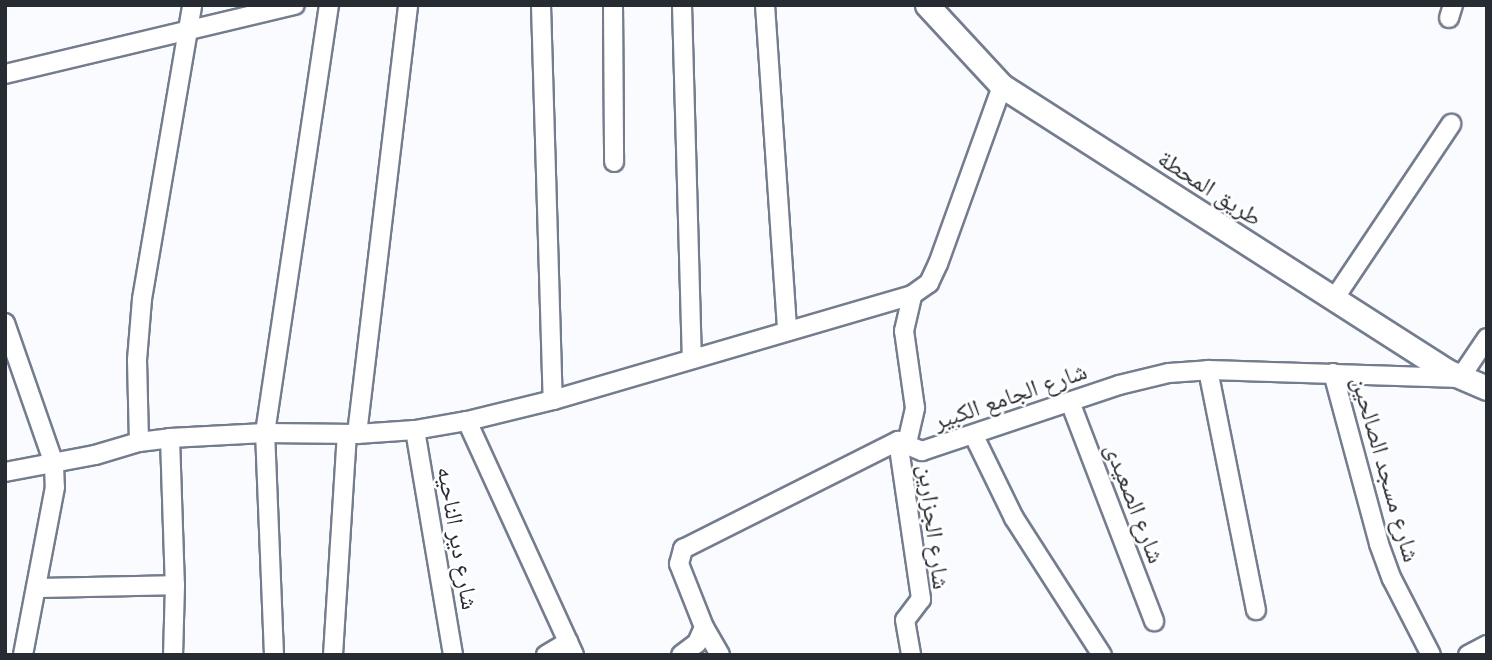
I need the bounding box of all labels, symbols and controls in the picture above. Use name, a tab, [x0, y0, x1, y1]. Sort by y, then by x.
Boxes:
street label: طريق المحطة	[1153, 144, 1267, 232]
street label: شارع الجامع الكبير	[929, 356, 1091, 436]
street label: شارع مسجد الصالحين	[1346, 373, 1426, 565]
street label: شارع الصعيدى	[1099, 439, 1171, 567]
street label: شارع الجزارين	[912, 463, 956, 591]
street label: شارع دير الناحيه	[431, 464, 485, 612]

